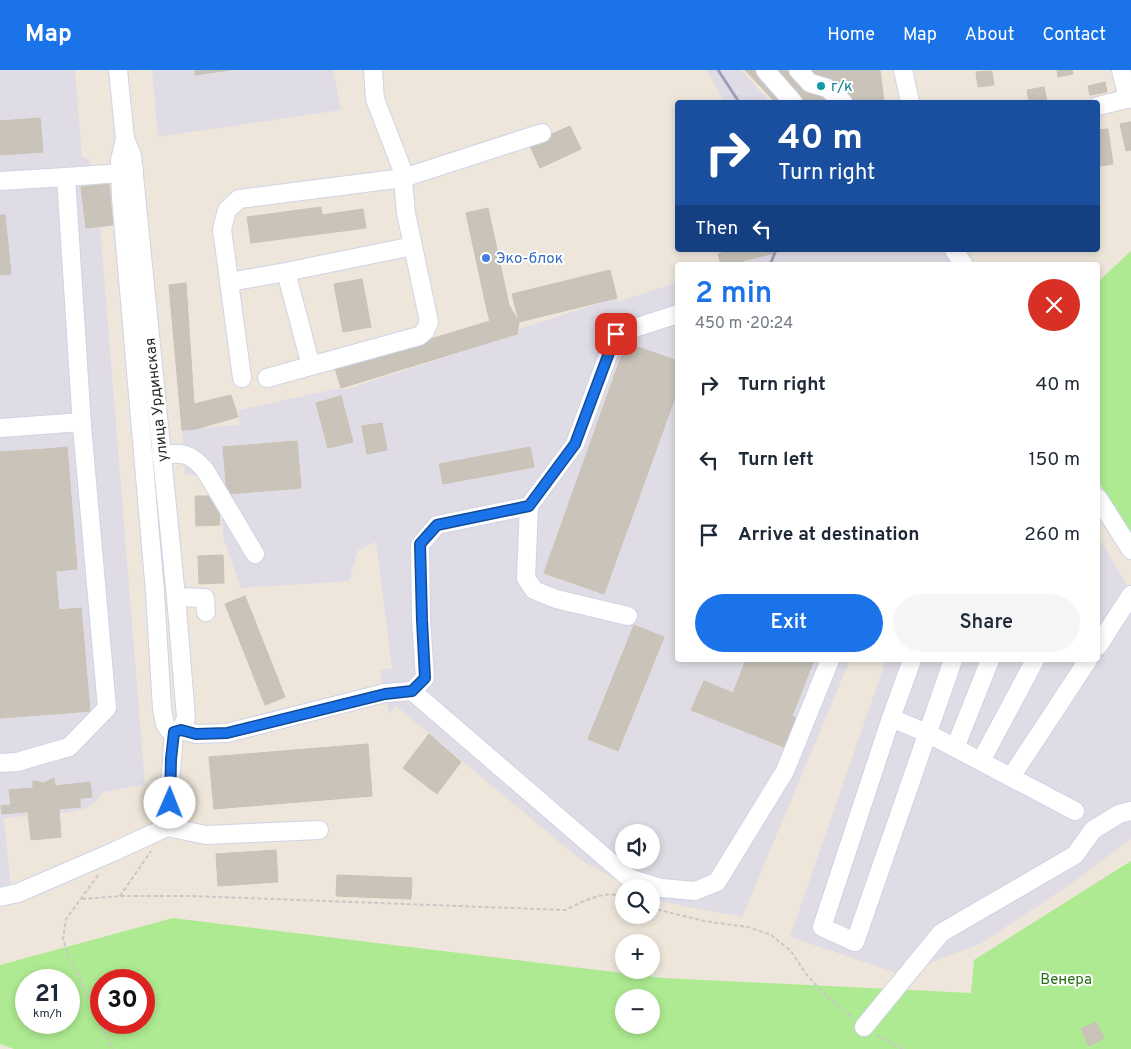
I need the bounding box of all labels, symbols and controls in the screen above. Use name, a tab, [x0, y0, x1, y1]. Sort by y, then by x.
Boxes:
text: Map	[25, 20, 72, 50]
text: Home	[827, 24, 875, 47]
text: Map	[903, 24, 937, 47]
text: About	[965, 24, 1014, 47]
text: Contact	[1042, 24, 1106, 47]
place label: г/к	[831, 78, 853, 97]
marker: г/к	[815, 80, 827, 92]
text: 40 m	[778, 117, 863, 161]
icon: right	[695, 120, 760, 185]
text: Turn right	[778, 160, 875, 187]
icon: left	[748, 215, 776, 243]
text: Then	[695, 217, 738, 241]
place label: Эко-блок	[496, 250, 563, 269]
marker: Эко-блок	[480, 252, 492, 264]
text: 2 min	[695, 276, 772, 313]
button: close	[1028, 279, 1080, 331]
pin	[595, 313, 637, 355]
text: 450 m · 20:24	[695, 314, 793, 334]
icon: arrive	[602, 320, 630, 348]
street label: улица Урдинская	[142, 337, 173, 463]
icon: right	[695, 371, 723, 399]
text: Turn right	[738, 373, 826, 397]
text: 40 m	[1035, 373, 1080, 397]
icon: left	[695, 446, 723, 474]
text: Turn left	[738, 448, 814, 472]
text: 150 m	[1028, 448, 1080, 472]
icon: arrive	[695, 521, 723, 549]
text: Arrive at destination	[738, 523, 919, 547]
text: 260 m	[1024, 523, 1080, 547]
button: Exit	[695, 594, 883, 652]
button: Share	[893, 594, 1080, 652]
position arrow	[143, 776, 195, 828]
map controls	[615, 824, 660, 1034]
button: sound	[615, 824, 660, 869]
button: search	[615, 879, 660, 924]
button: +	[615, 934, 660, 979]
speed limit sign: 30	[90, 969, 155, 1034]
park label: Венера	[1040, 971, 1092, 990]
text: 21	[35, 979, 60, 1011]
button: −	[615, 989, 660, 1034]
text: km/h	[33, 1006, 62, 1022]

